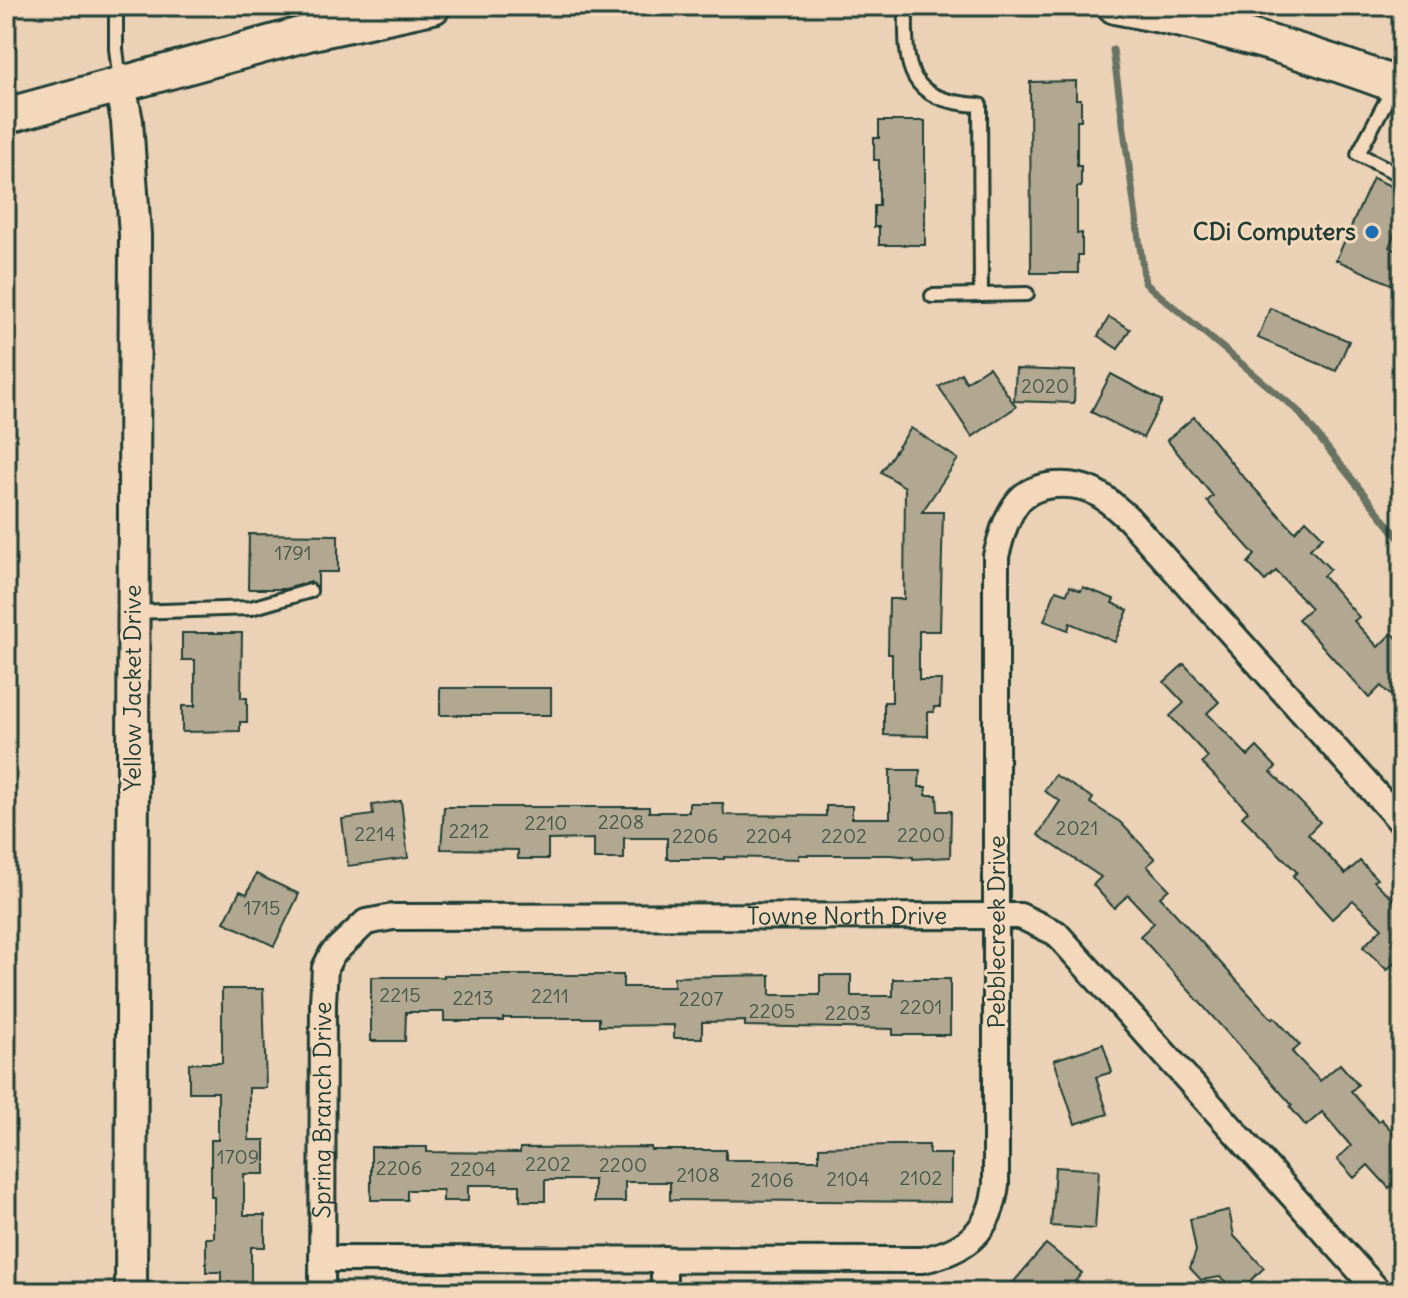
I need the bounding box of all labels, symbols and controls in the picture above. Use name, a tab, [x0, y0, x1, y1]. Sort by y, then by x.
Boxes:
place label: CDi Computers	[1193, 216, 1356, 246]
marker: CDi Computers	[1363, 223, 1381, 241]
house number: 2020	[1021, 373, 1069, 398]
house number: 1791	[274, 540, 312, 565]
street label: Yellow Jacket Drive	[117, 585, 147, 791]
house number: 2208	[598, 809, 644, 834]
house number: 2210	[524, 810, 568, 835]
house number: 2021	[1055, 815, 1099, 840]
house number: 2212	[449, 818, 489, 843]
house number: 2214	[354, 821, 396, 846]
house number: 2200	[897, 822, 945, 847]
house number: 2206	[672, 823, 718, 848]
house number: 2204	[746, 823, 792, 848]
house number: 2202	[821, 823, 867, 848]
street label: Pebblecreek Drive	[981, 835, 1011, 1029]
house number: 1715	[243, 895, 281, 920]
street label: Towne North Drive	[747, 900, 947, 930]
house number: 2215	[379, 982, 421, 1007]
house number: 2211	[531, 983, 569, 1008]
house number: 2213	[452, 985, 494, 1010]
house number: 2207	[679, 986, 723, 1011]
house number: 2201	[899, 994, 943, 1019]
house number: 2205	[749, 998, 795, 1023]
house number: 2203	[825, 1000, 871, 1025]
street label: Spring Branch Drive	[306, 1002, 337, 1218]
house number: 1709	[217, 1144, 259, 1169]
house number: 2202	[525, 1151, 571, 1176]
house number: 2200	[599, 1152, 647, 1177]
house number: 2206	[376, 1155, 422, 1180]
house number: 2204	[450, 1156, 496, 1181]
house number: 2108	[676, 1162, 720, 1187]
house number: 2102	[899, 1165, 943, 1190]
house number: 2104	[826, 1166, 870, 1191]
house number: 2106	[750, 1167, 794, 1192]

